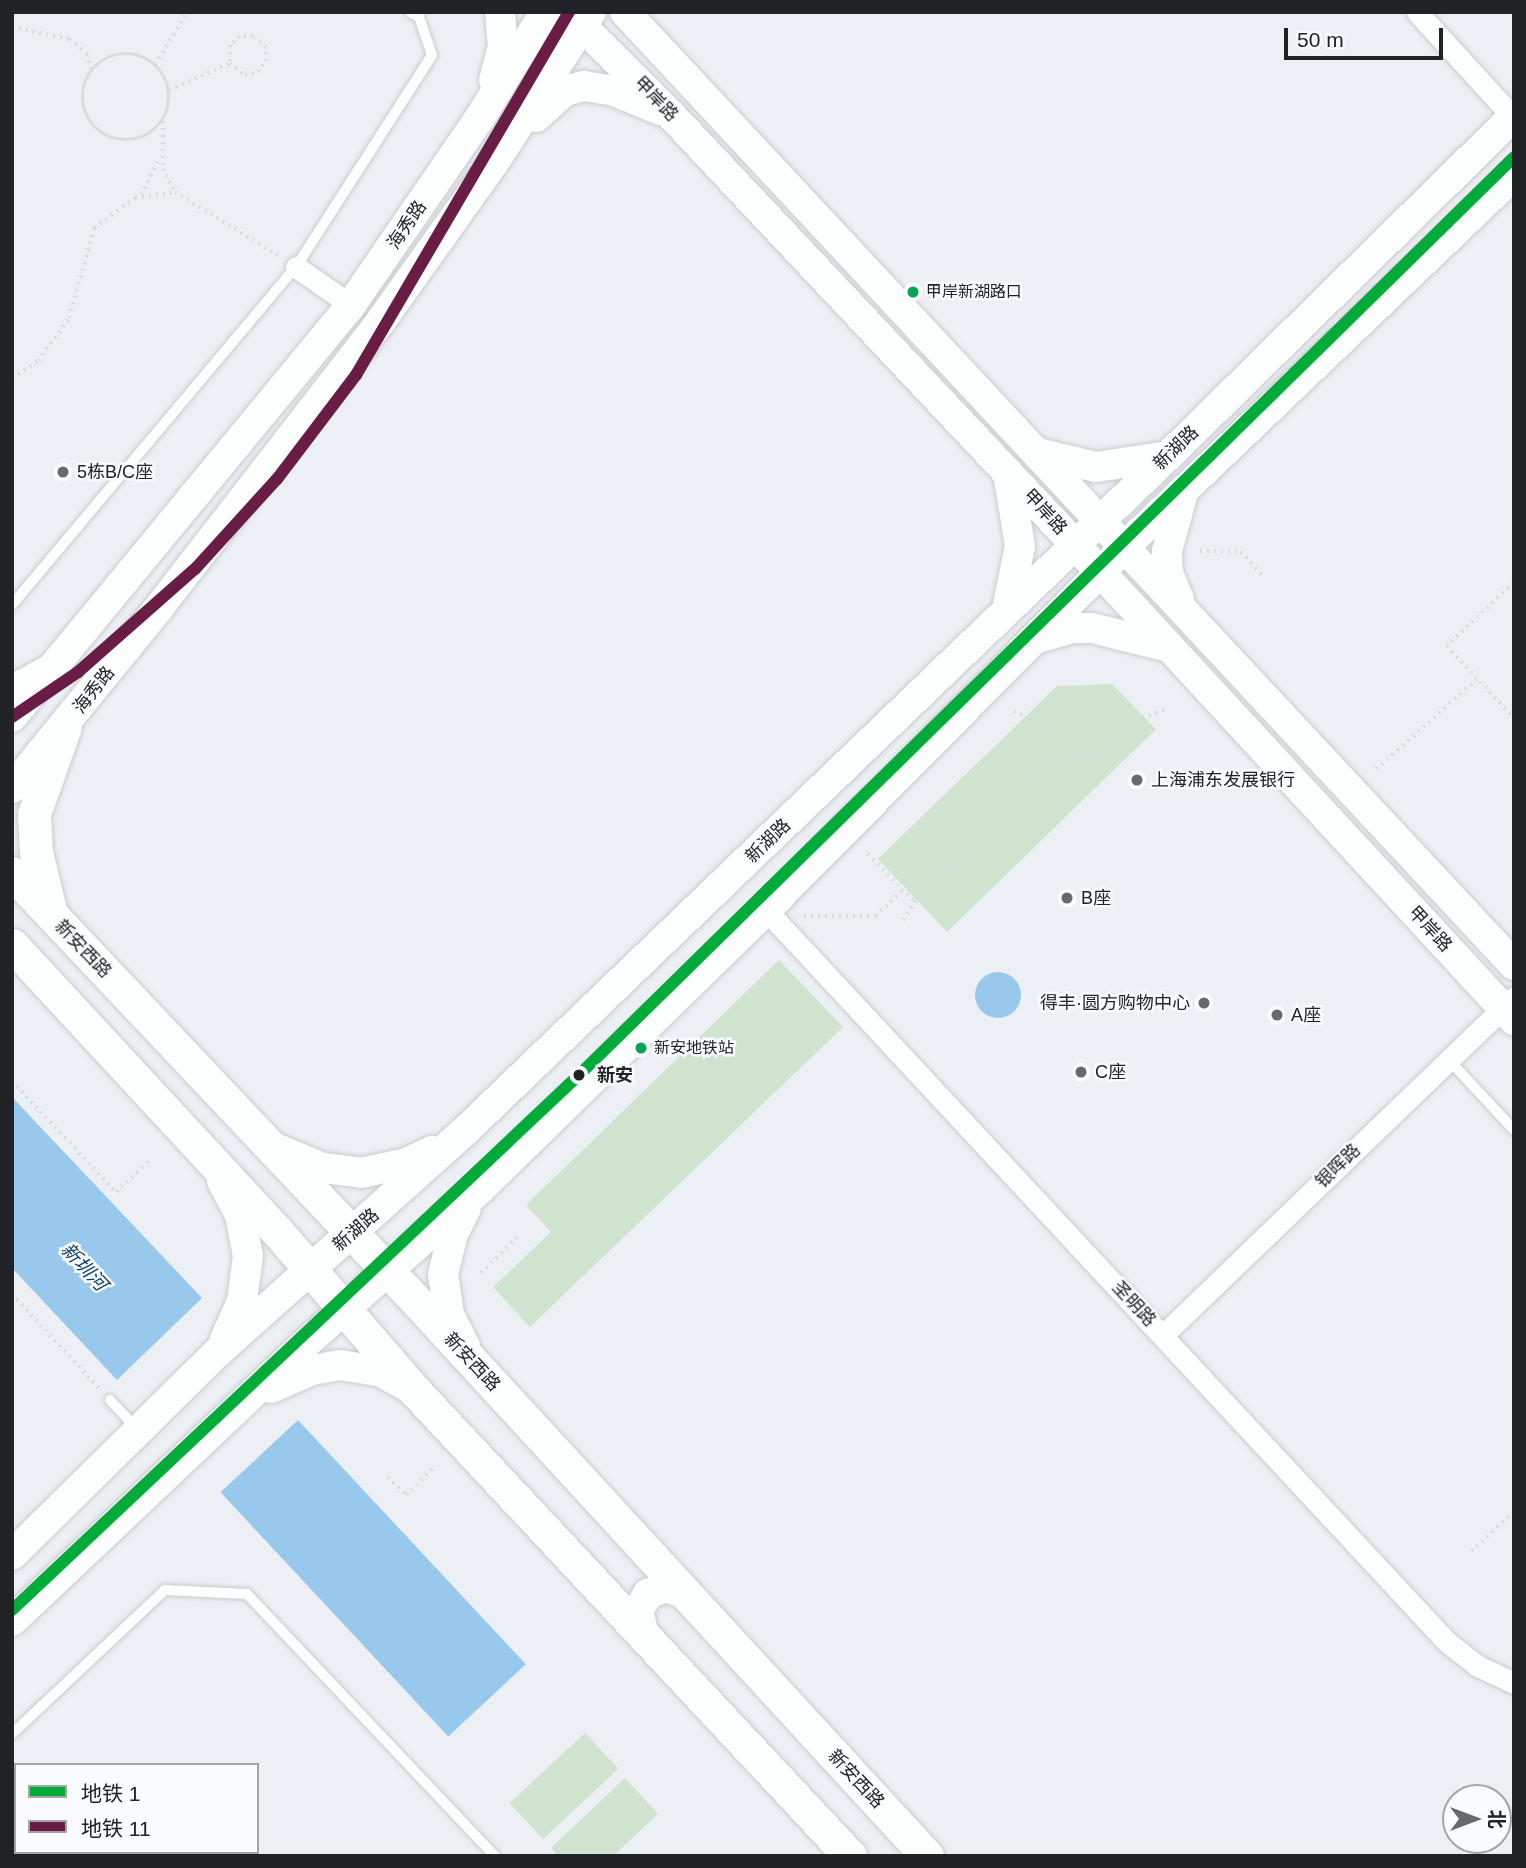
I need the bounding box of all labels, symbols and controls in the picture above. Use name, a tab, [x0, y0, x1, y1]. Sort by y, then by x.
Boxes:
scale bar	[1288, 14, 1447, 58]
text: 50 m	[1297, 28, 1344, 51]
street label: 甲岸路	[629, 72, 683, 126]
street label: 海秀路	[383, 197, 431, 253]
place label: 甲岸新湖路口	[926, 282, 1022, 302]
marker: 甲岸新湖路口	[906, 285, 920, 299]
street label: 新湖路	[1149, 421, 1203, 475]
place label: 5栋B/C座	[77, 461, 153, 483]
marker: 5栋B/C座	[55, 464, 71, 480]
street label: 甲岸路	[1019, 485, 1071, 539]
street label: 海秀路	[69, 662, 119, 718]
place label: 上海浦东发展银行	[1151, 769, 1295, 791]
marker: 上海浦东发展银行	[1129, 772, 1145, 788]
street label: 新湖路	[741, 814, 795, 868]
place label: B座	[1081, 887, 1111, 909]
marker: B座	[1059, 890, 1075, 906]
street label: 甲岸路	[1404, 902, 1456, 956]
street label: 新安西路	[50, 916, 116, 982]
place label: 得丰·圆方购物中心	[1040, 992, 1190, 1014]
marker: 得丰·圆方购物中心	[1196, 995, 1212, 1011]
place label: A座	[1291, 1004, 1321, 1026]
marker: A座	[1269, 1007, 1285, 1023]
place label: 新安地铁站	[654, 1038, 734, 1058]
marker: 新安地铁站	[634, 1041, 648, 1055]
place label: C座	[1095, 1061, 1126, 1083]
marker: 新安	[567, 1063, 591, 1087]
place label: 新安	[597, 1064, 633, 1086]
marker: C座	[1073, 1064, 1089, 1080]
street label: 银晖路	[1311, 1139, 1365, 1193]
street label: 新湖路	[329, 1204, 383, 1256]
water label: 新圳河	[56, 1238, 112, 1296]
street label: 圣明路	[1108, 1277, 1160, 1331]
street label: 新安西路	[440, 1328, 504, 1396]
street label: 新安西路	[824, 1745, 888, 1813]
legend	[14, 1763, 259, 1854]
text: 地铁 1	[81, 1782, 141, 1805]
north arrow	[1442, 1784, 1512, 1854]
text: 北	[1486, 1809, 1507, 1829]
text: 地铁 11	[81, 1817, 151, 1840]

